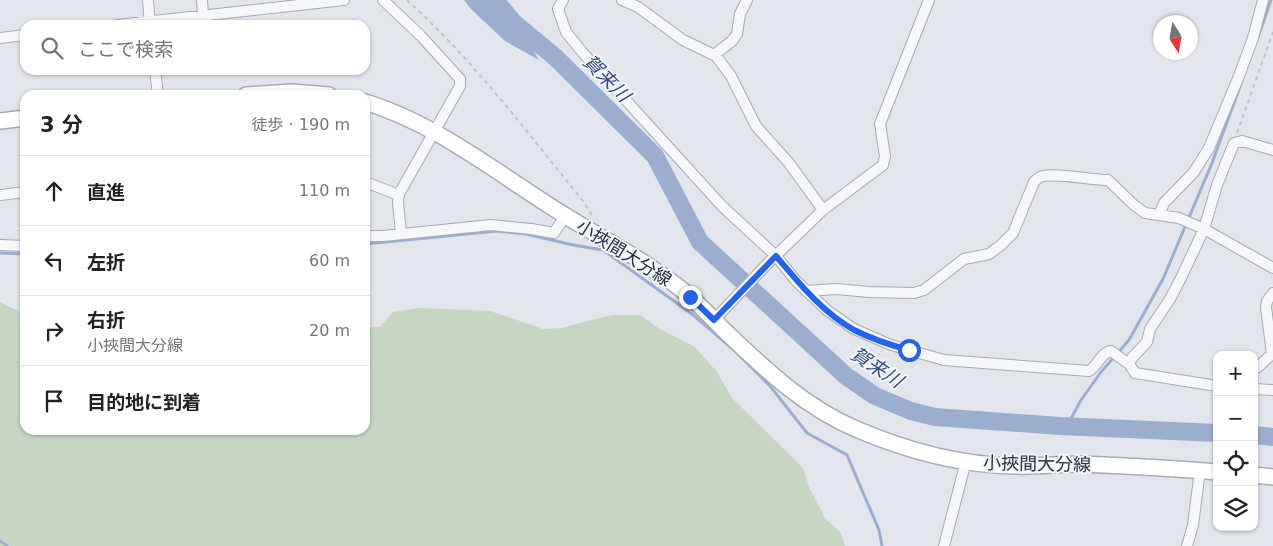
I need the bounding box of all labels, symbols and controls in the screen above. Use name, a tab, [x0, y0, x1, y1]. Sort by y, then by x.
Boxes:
north arrow	[1153, 15, 1198, 60]
search box	[20, 20, 370, 75]
icon: search	[38, 34, 66, 62]
text: ここで検索	[78, 38, 173, 60]
water label: 賀来川	[579, 50, 636, 107]
text: 3 分	[40, 113, 83, 137]
text: 徒歩 · 190 m	[252, 115, 350, 134]
icon: ahead	[40, 177, 68, 205]
text: 直進	[87, 181, 125, 203]
text: 110 m	[299, 181, 350, 200]
street label: 小挾間大分線	[573, 215, 676, 290]
icon: left	[40, 247, 68, 275]
text: 左折	[87, 251, 125, 273]
text: 60 m	[309, 251, 350, 270]
route end	[679, 286, 702, 309]
text: 右折	[87, 309, 125, 331]
icon: right	[40, 317, 68, 345]
text: 20 m	[309, 321, 350, 340]
text: 小挾間大分線	[87, 336, 183, 355]
route start	[898, 339, 921, 362]
water label: 賀来川	[847, 342, 909, 393]
map controls	[1213, 351, 1258, 531]
button: +	[1213, 351, 1258, 396]
icon: arrive	[40, 387, 68, 415]
text: 目的地に到着	[87, 391, 201, 413]
button: −	[1213, 396, 1258, 441]
button: locate	[1213, 441, 1258, 486]
street label: 小挾間大分線	[983, 452, 1091, 475]
button: layers	[1213, 486, 1258, 531]

